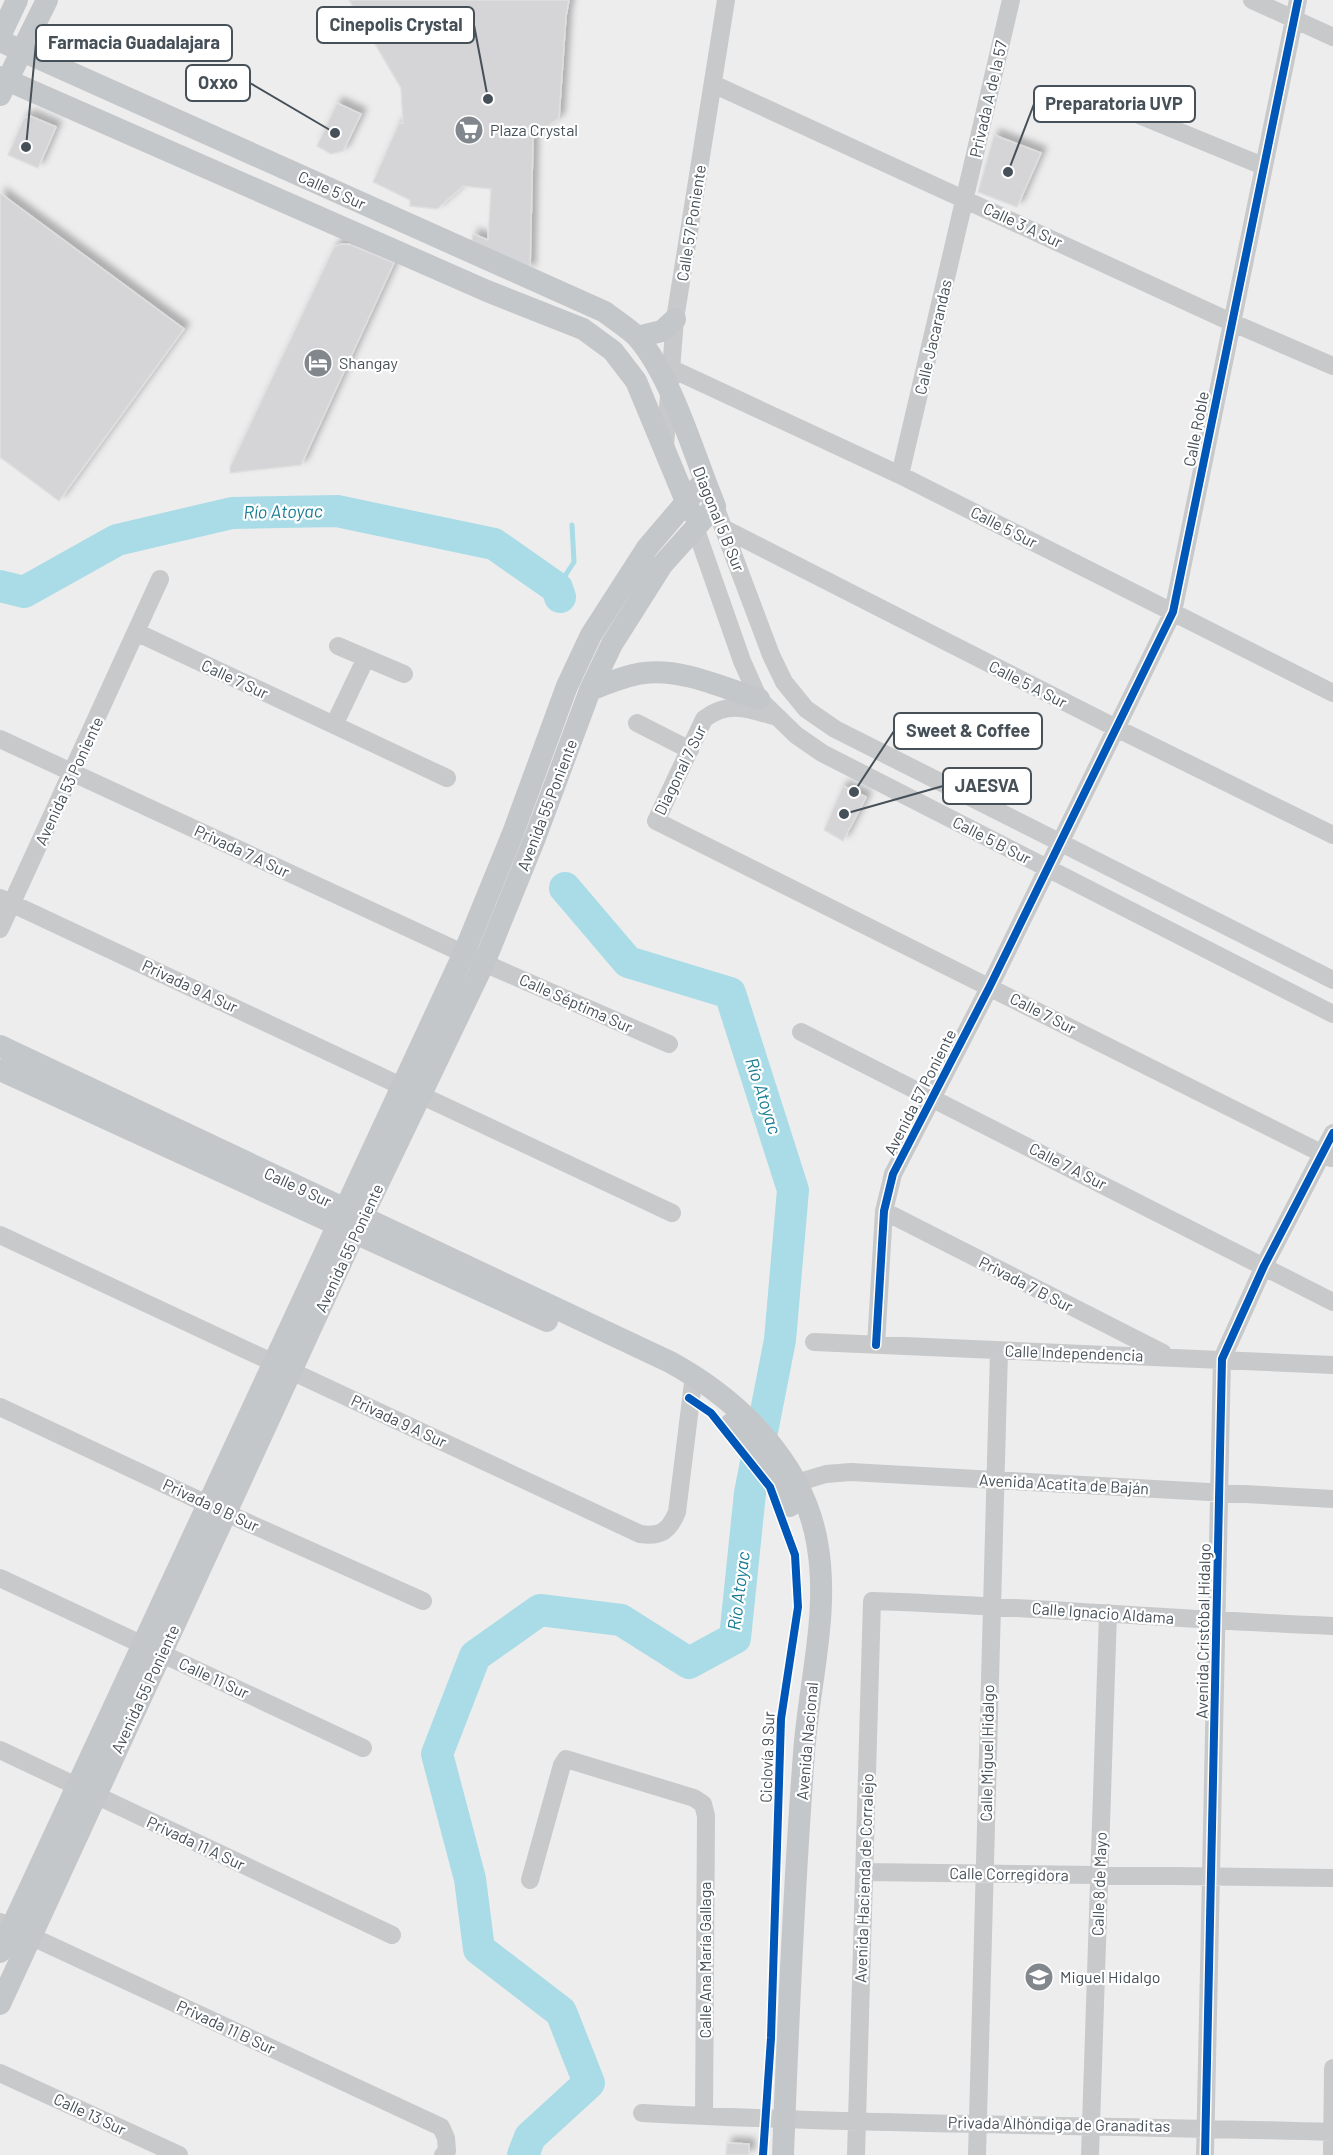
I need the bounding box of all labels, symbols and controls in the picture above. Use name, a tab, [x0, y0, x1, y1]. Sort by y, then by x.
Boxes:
callout: Cinepolis Crystal	[317, 7, 474, 43]
text: Cinepolis Crystal	[329, 13, 463, 35]
callout: Farmacia Guadalajara	[36, 25, 232, 61]
text: Farmacia Guadalajara	[48, 31, 220, 53]
street label: Privada A de la 57	[965, 38, 1010, 159]
callout: Oxxo	[186, 65, 250, 101]
text: Oxxo	[198, 71, 238, 93]
callout: Preparatoria UVP	[1034, 86, 1195, 122]
text: Preparatoria UVP	[1045, 92, 1183, 114]
supermarket icon: Plaza Crystal	[453, 114, 485, 146]
place label: Plaza Crystal	[490, 120, 578, 139]
street label: Calle 57 Poniente	[672, 163, 709, 283]
street label: Calle 5 Sur	[295, 166, 369, 213]
street label: Calle 3 A Sur	[981, 198, 1066, 251]
street label: Calle Jacarandas	[910, 277, 955, 396]
hotel icon: Shangay	[302, 347, 334, 379]
place label: Shangay	[339, 353, 398, 372]
street label: Calle Roble	[1179, 390, 1212, 468]
street label: Diagonal 5 B Sur	[690, 464, 749, 574]
water label: Río Atoyac	[243, 499, 323, 523]
street label: Calle 5 Sur	[968, 502, 1041, 551]
street label: Calle 7 Sur	[199, 655, 272, 702]
street label: Calle 5 A Sur	[986, 656, 1071, 711]
callout: Sweet & Coffee	[894, 713, 1042, 749]
street label: Avenida 53 Poniente	[30, 714, 107, 848]
text: Sweet & Coffee	[906, 719, 1030, 741]
street label: Diagonal 7 Sur	[650, 722, 710, 818]
street label: Avenida 55 Poniente	[513, 736, 580, 873]
callout: JAESVA	[943, 768, 1031, 804]
text: JAESVA	[955, 774, 1019, 796]
street label: Calle 5 B Sur	[950, 812, 1035, 867]
street label: Privada 7 A Sur	[192, 820, 293, 881]
street label: Privada 9 A Sur	[139, 955, 241, 1016]
street label: Calle Séptima Sur	[517, 969, 636, 1036]
street label: Calle 7 Sur	[1007, 988, 1079, 1037]
street label: Avenida 57 Poniente	[880, 1026, 960, 1158]
water label: Río Atoyac	[741, 1055, 787, 1137]
street label: Calle 7 A Sur	[1026, 1138, 1110, 1193]
street label: Calle 9 Sur	[261, 1163, 335, 1210]
street label: Avenida 55 Poniente	[310, 1181, 387, 1315]
street label: Privada 7 B Sur	[976, 1252, 1077, 1315]
street label: Calle Independencia	[1004, 1341, 1144, 1364]
street label: Privada 9 A Sur	[348, 1390, 450, 1451]
street label: Avenida Acatita de Baján	[979, 1470, 1150, 1497]
street label: Privada 9 B Sur	[160, 1474, 262, 1535]
street label: Avenida Cristóbal Hidalgo	[1191, 1543, 1214, 1719]
water label: Río Atoyac	[722, 1550, 754, 1632]
street label: Calle Ignacio Aldama	[1031, 1598, 1175, 1627]
street label: Avenida 55 Poniente	[106, 1622, 183, 1756]
street label: Calle 11 Sur	[176, 1653, 252, 1702]
street label: Avenida Nacional	[792, 1681, 821, 1801]
street label: Calle Miguel Hidalgo	[976, 1684, 997, 1822]
street label: Ciclovía 9 Sur	[755, 1711, 778, 1803]
street label: Avenida Hacienda de Corralejo	[850, 1773, 877, 1983]
street label: Privada 11 A Sur	[144, 1811, 249, 1874]
street label: Calle 8 de Mayo	[1087, 1832, 1110, 1936]
street label: Calle Corregidora	[949, 1863, 1069, 1884]
street label: Calle Ana María Gallaga	[695, 1882, 714, 2038]
school or university icon: Miguel Hidalgo	[1023, 1961, 1055, 1993]
place label: Miguel Hidalgo	[1060, 1967, 1160, 1986]
street label: Privada 11 B Sur	[174, 1995, 279, 2058]
street label: Calle 13 Sur	[51, 2089, 130, 2139]
street label: Privada Alhóndiga de Granaditas	[948, 2112, 1170, 2135]

